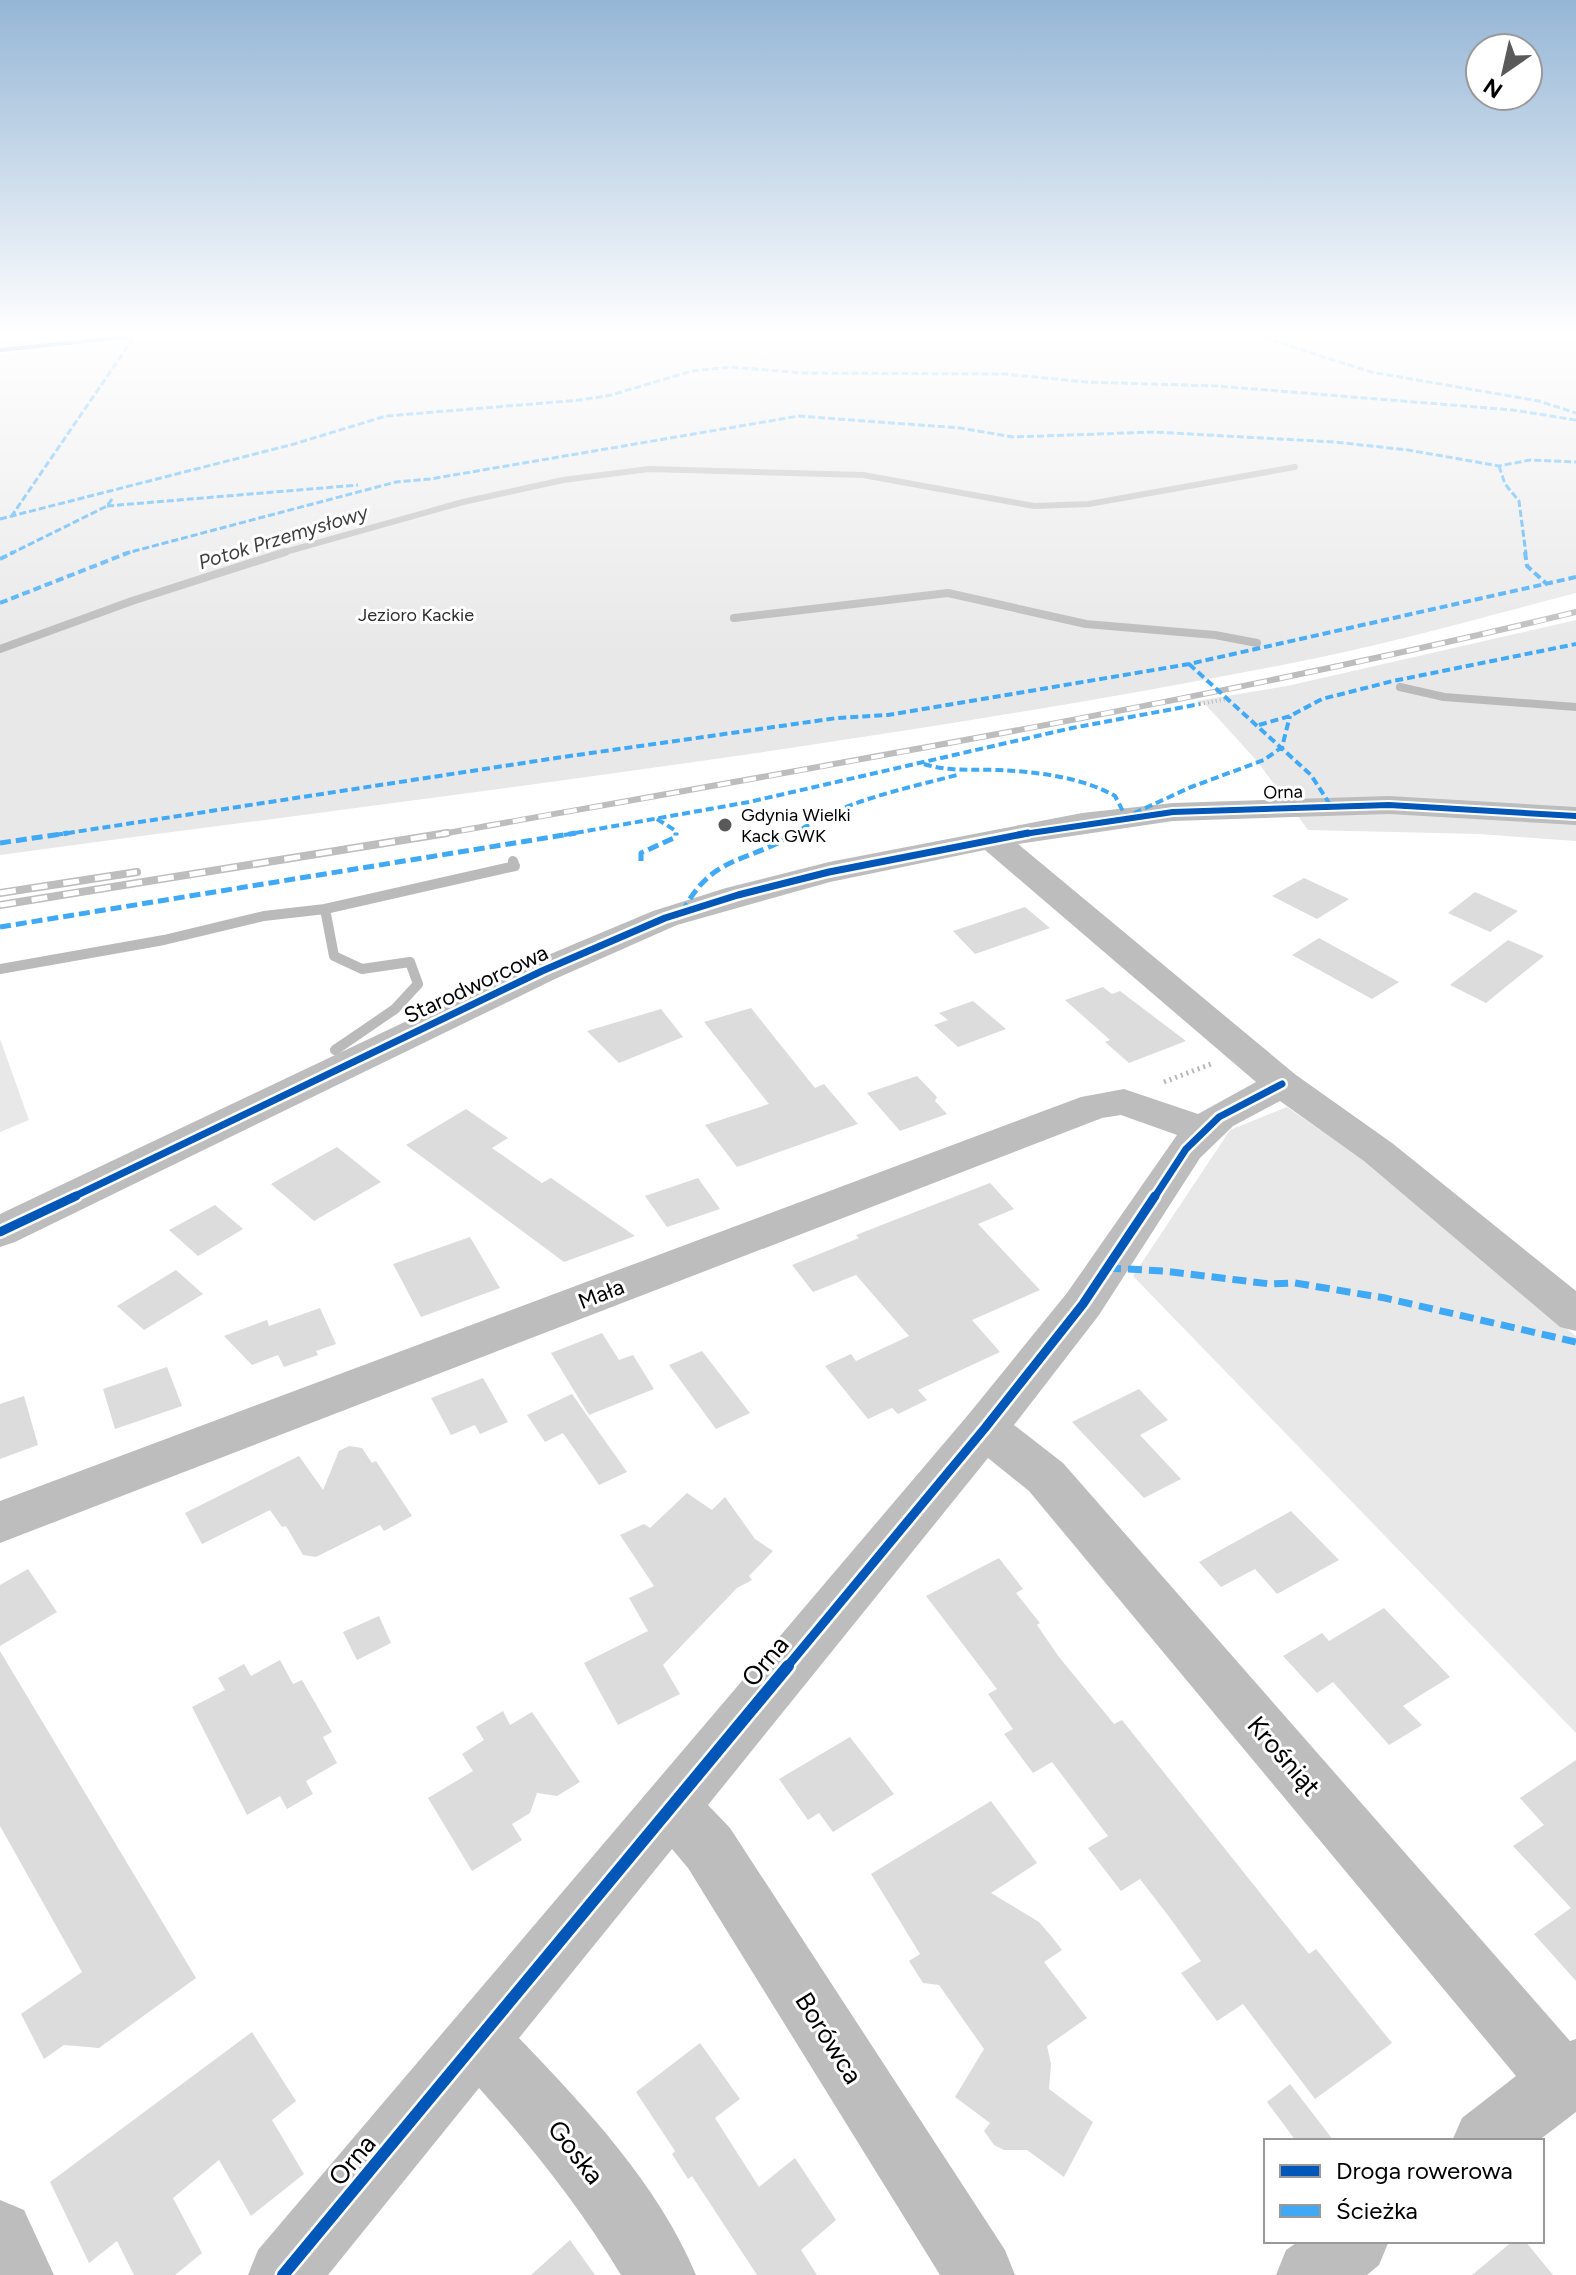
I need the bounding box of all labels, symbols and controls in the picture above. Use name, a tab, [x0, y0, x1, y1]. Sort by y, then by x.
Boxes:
north arrow	[1464, 32, 1544, 112]
text: N	[1478, 72, 1508, 104]
water label: Potok Przemysłowy	[195, 499, 372, 574]
park label: Jezioro Kackie	[358, 604, 474, 626]
street label: Orna	[1263, 780, 1303, 804]
place label: Gdynia Wielki Kack GWK	[741, 804, 851, 847]
marker: Gdynia Wielki Kack GWK	[716, 816, 734, 834]
street label: Starodworcowa	[400, 939, 552, 1029]
street label: Mała	[574, 1273, 628, 1315]
street label: Orna	[735, 1629, 795, 1693]
street label: Krośniąt	[1241, 1709, 1328, 1803]
street label: Borówca	[788, 1986, 870, 2090]
street label: Goska	[541, 2114, 611, 2190]
street label: Orna	[322, 2128, 382, 2192]
legend	[1264, 2139, 1544, 2243]
text: Droga rowerowa	[1336, 2156, 1513, 2185]
text: Ścieżka	[1336, 2196, 1418, 2225]

